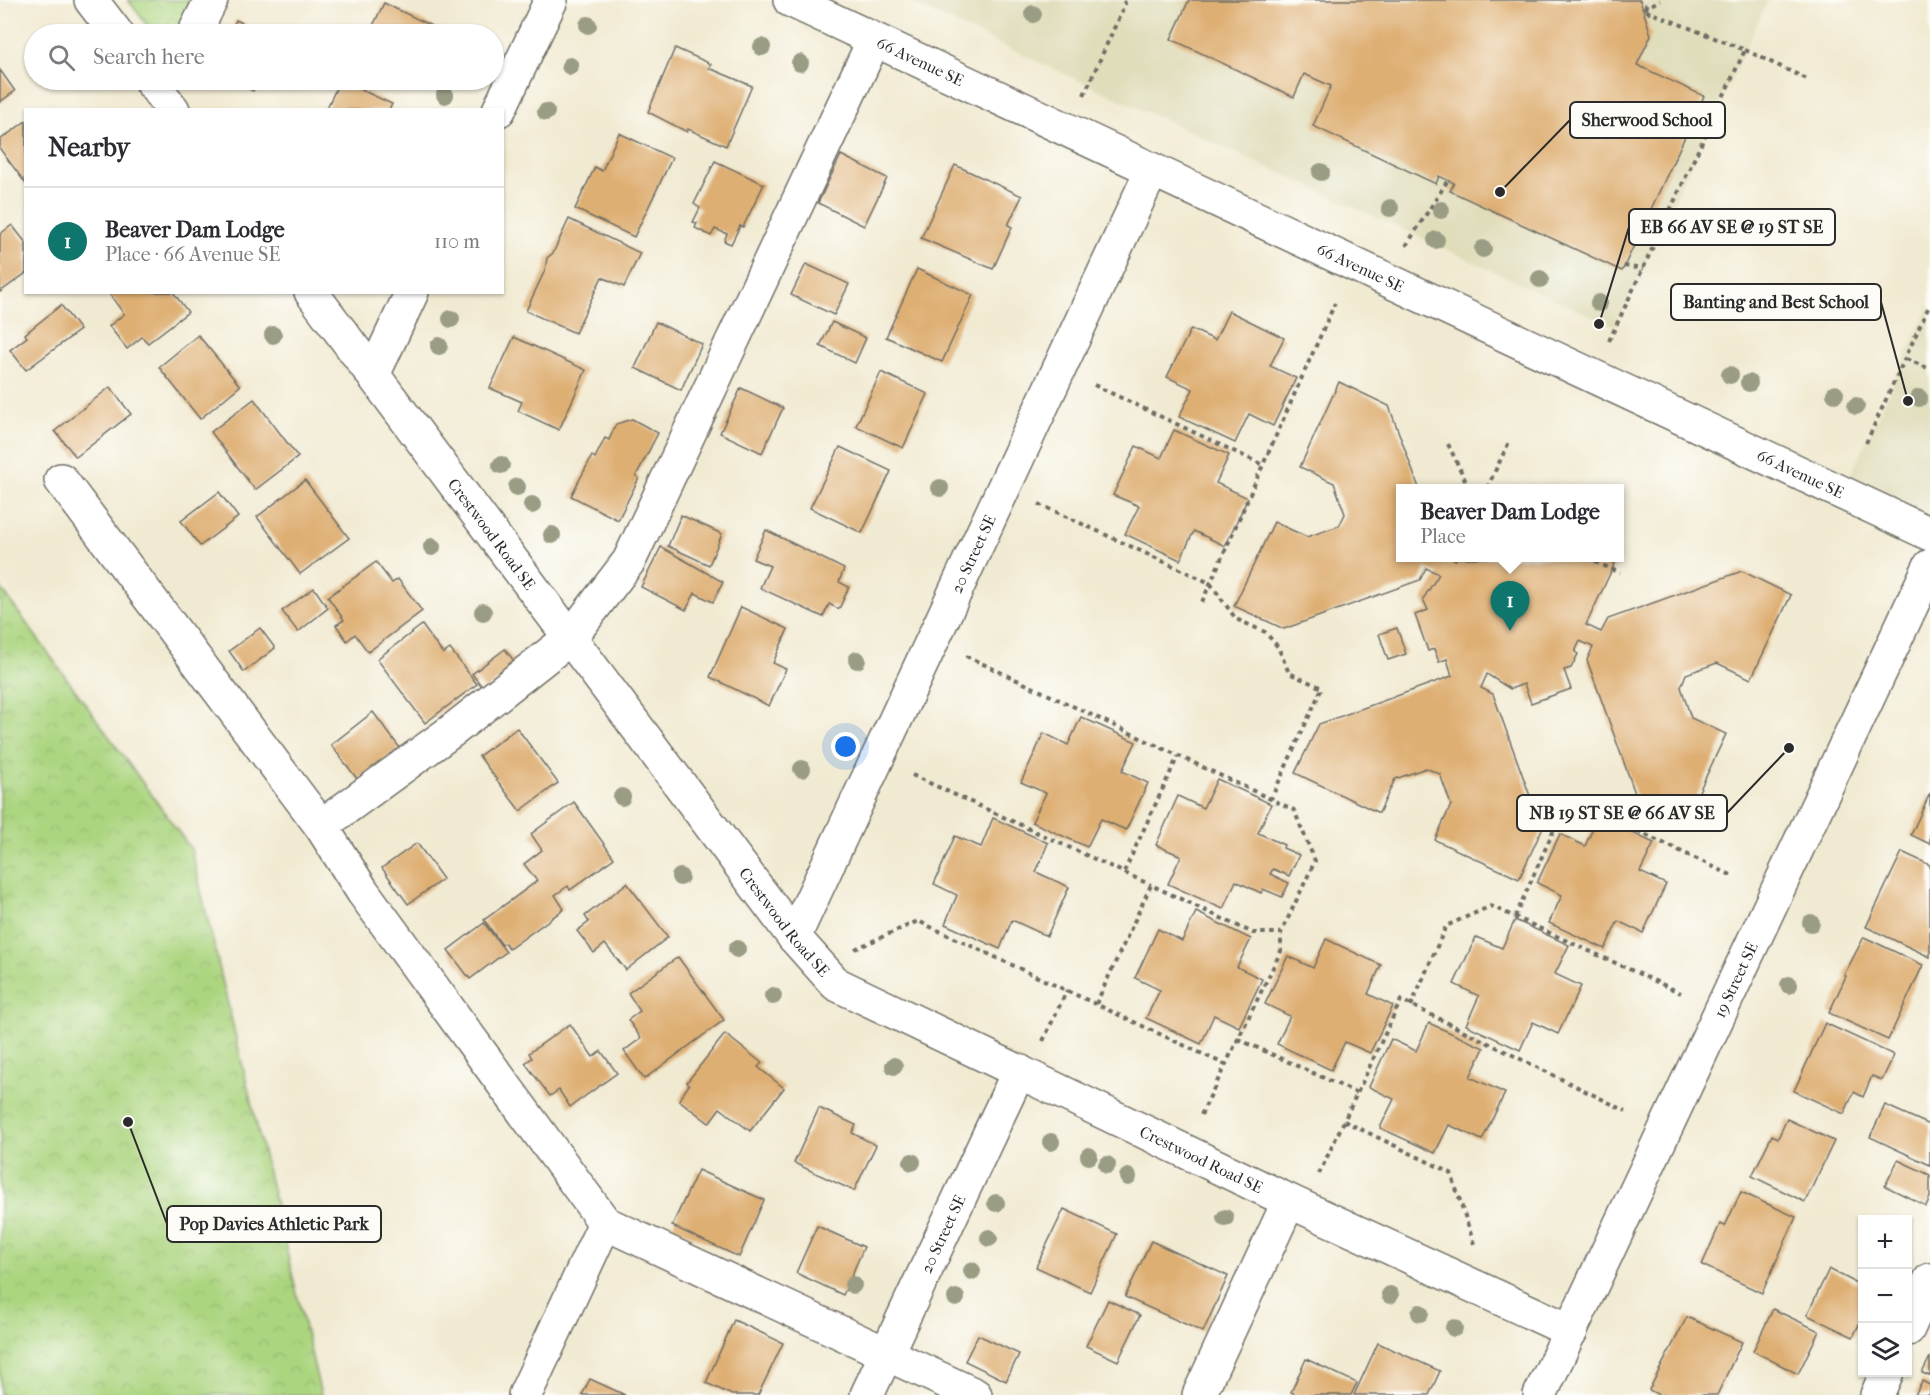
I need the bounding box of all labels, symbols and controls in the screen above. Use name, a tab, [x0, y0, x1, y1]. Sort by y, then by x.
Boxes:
search box	[24, 24, 504, 90]
street label: 66 Avenue SE	[874, 33, 967, 90]
icon: search	[45, 41, 78, 74]
text: Search here	[93, 44, 205, 70]
callout: Sherwood School	[1570, 102, 1725, 138]
text: Sherwood School	[1581, 110, 1714, 131]
text: Nearby	[48, 132, 130, 163]
callout: EB 66 AV SE @ 19 ST SE	[1629, 209, 1835, 245]
text: Beaver Dam Lodge	[105, 217, 285, 243]
text: EB 66 AV SE @ 19 ST SE	[1641, 217, 1823, 238]
text: 1	[64, 230, 71, 253]
text: 110 m	[434, 230, 480, 253]
street label: 66 Avenue SE	[1314, 239, 1407, 296]
text: Place · 66 Avenue SE	[105, 243, 281, 266]
callout: Banting and Best School	[1671, 284, 1881, 320]
text: Banting and Best School	[1683, 292, 1870, 313]
street label: 66 Avenue SE	[1754, 445, 1847, 502]
street label: Crestwood Road SE	[444, 475, 540, 594]
popup	[1396, 484, 1624, 562]
text: Beaver Dam Lodge	[1420, 499, 1600, 525]
street label: 20 Street SE	[947, 512, 1000, 596]
text: Place	[1420, 525, 1466, 548]
pin: 1	[1490, 582, 1530, 631]
your location	[831, 732, 860, 761]
callout: NB 19 ST SE @ 66 AV SE	[1517, 795, 1727, 831]
text: NB 19 ST SE @ 66 AV SE	[1529, 803, 1715, 824]
street label: Crestwood Road SE	[735, 864, 834, 981]
street label: 19 Street SE	[1710, 939, 1762, 1021]
street label: Crestwood Road SE	[1137, 1122, 1266, 1197]
street label: 20 Street SE	[917, 1192, 970, 1276]
callout: Pop Davies Athletic Park	[167, 1206, 381, 1242]
text: Pop Davies Athletic Park	[179, 1214, 370, 1235]
map controls	[1858, 1215, 1912, 1377]
button: +	[1858, 1215, 1912, 1269]
button: −	[1858, 1269, 1912, 1323]
button: layers	[1858, 1323, 1912, 1377]

